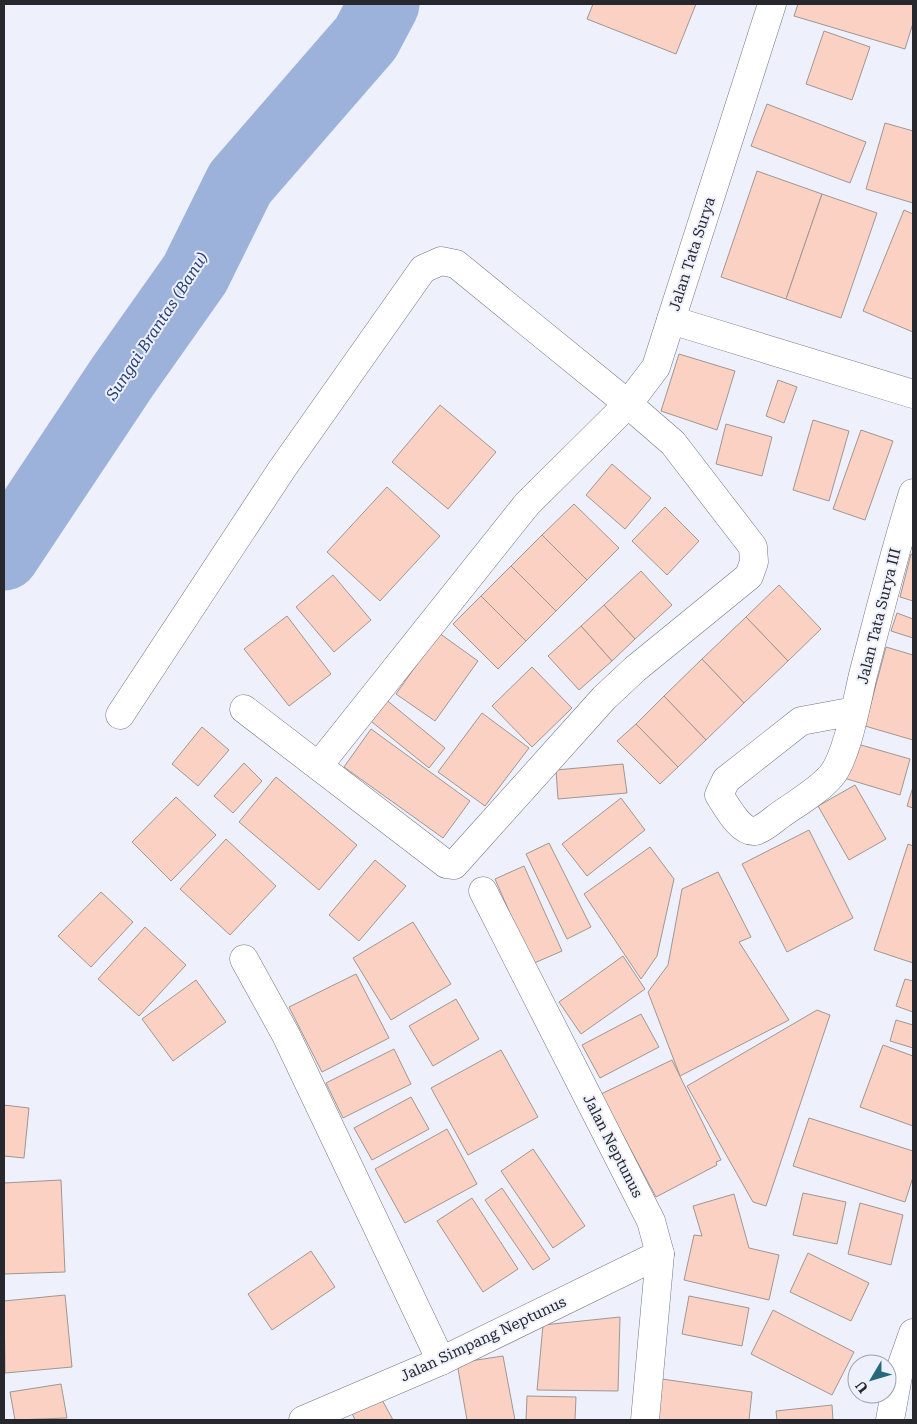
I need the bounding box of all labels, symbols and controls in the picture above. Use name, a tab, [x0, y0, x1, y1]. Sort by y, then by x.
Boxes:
street label: Jalan Tata Surya	[665, 195, 719, 313]
water label: Sungai Brantas (Banu)	[101, 248, 212, 404]
street label: Jalan Tata Surya III	[853, 546, 905, 686]
street label: Jalan Neptunus	[579, 1091, 647, 1201]
street label: Jalan Simpang Neptunus	[397, 1293, 569, 1385]
north arrow	[847, 1354, 897, 1404]
text: U	[852, 1378, 871, 1396]

